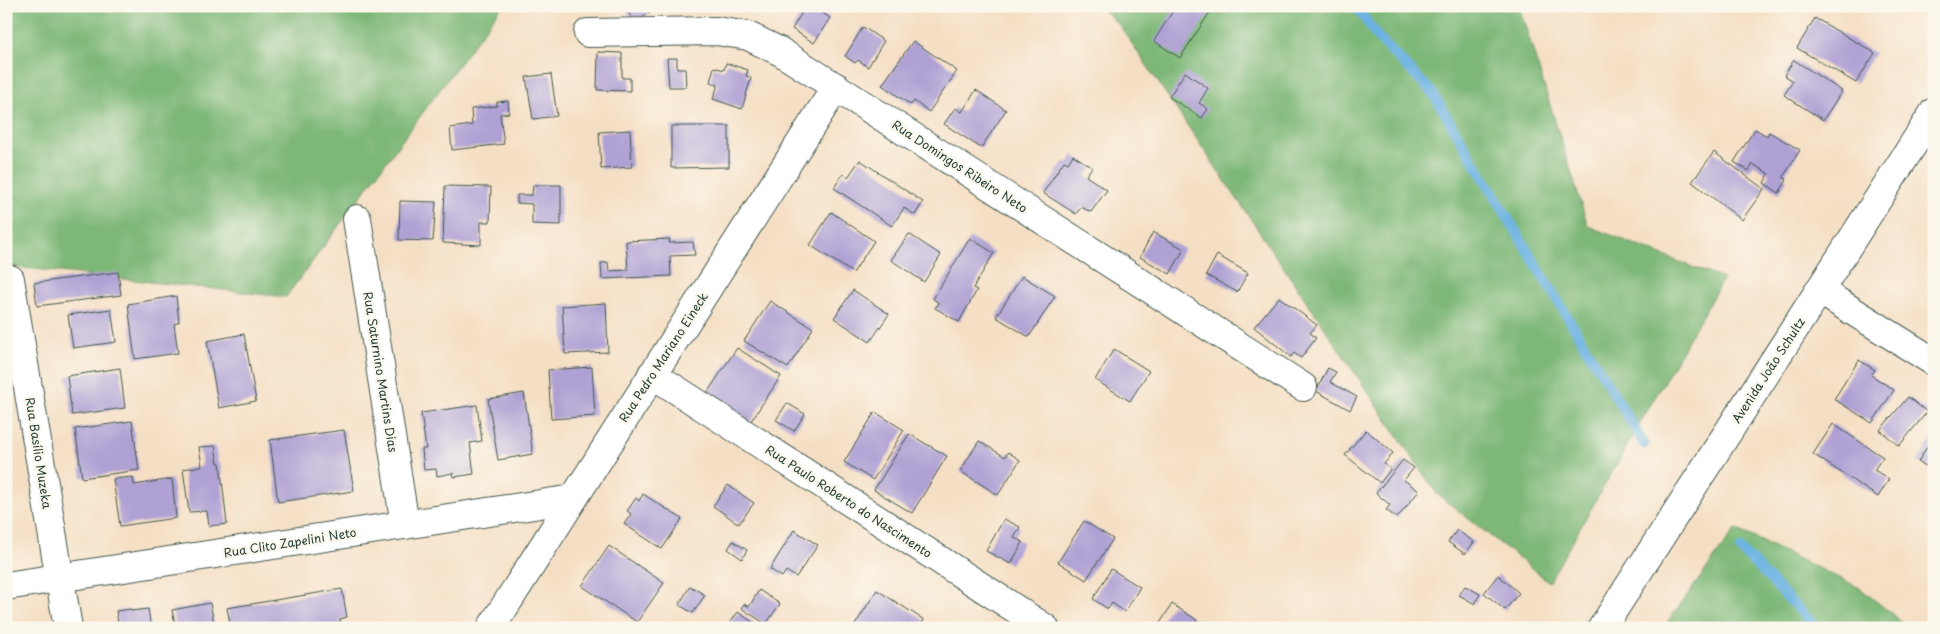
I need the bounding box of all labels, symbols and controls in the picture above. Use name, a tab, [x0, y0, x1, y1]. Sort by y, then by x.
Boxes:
street label: Rua Domingos Ribeiro Neto	[889, 115, 1032, 217]
street label: Rua Pedro Mariano Eineck	[614, 288, 712, 426]
street label: Rua Saturnino Martins Dias	[359, 290, 403, 454]
street label: Avenida João Schultz	[1727, 313, 1809, 426]
street label: Rua Basílio Muzeka	[21, 396, 57, 511]
street label: Rua Paulo Roberto do Nascimento	[762, 440, 936, 562]
street label: Rua Clito Zapelini Neto	[222, 523, 358, 561]

